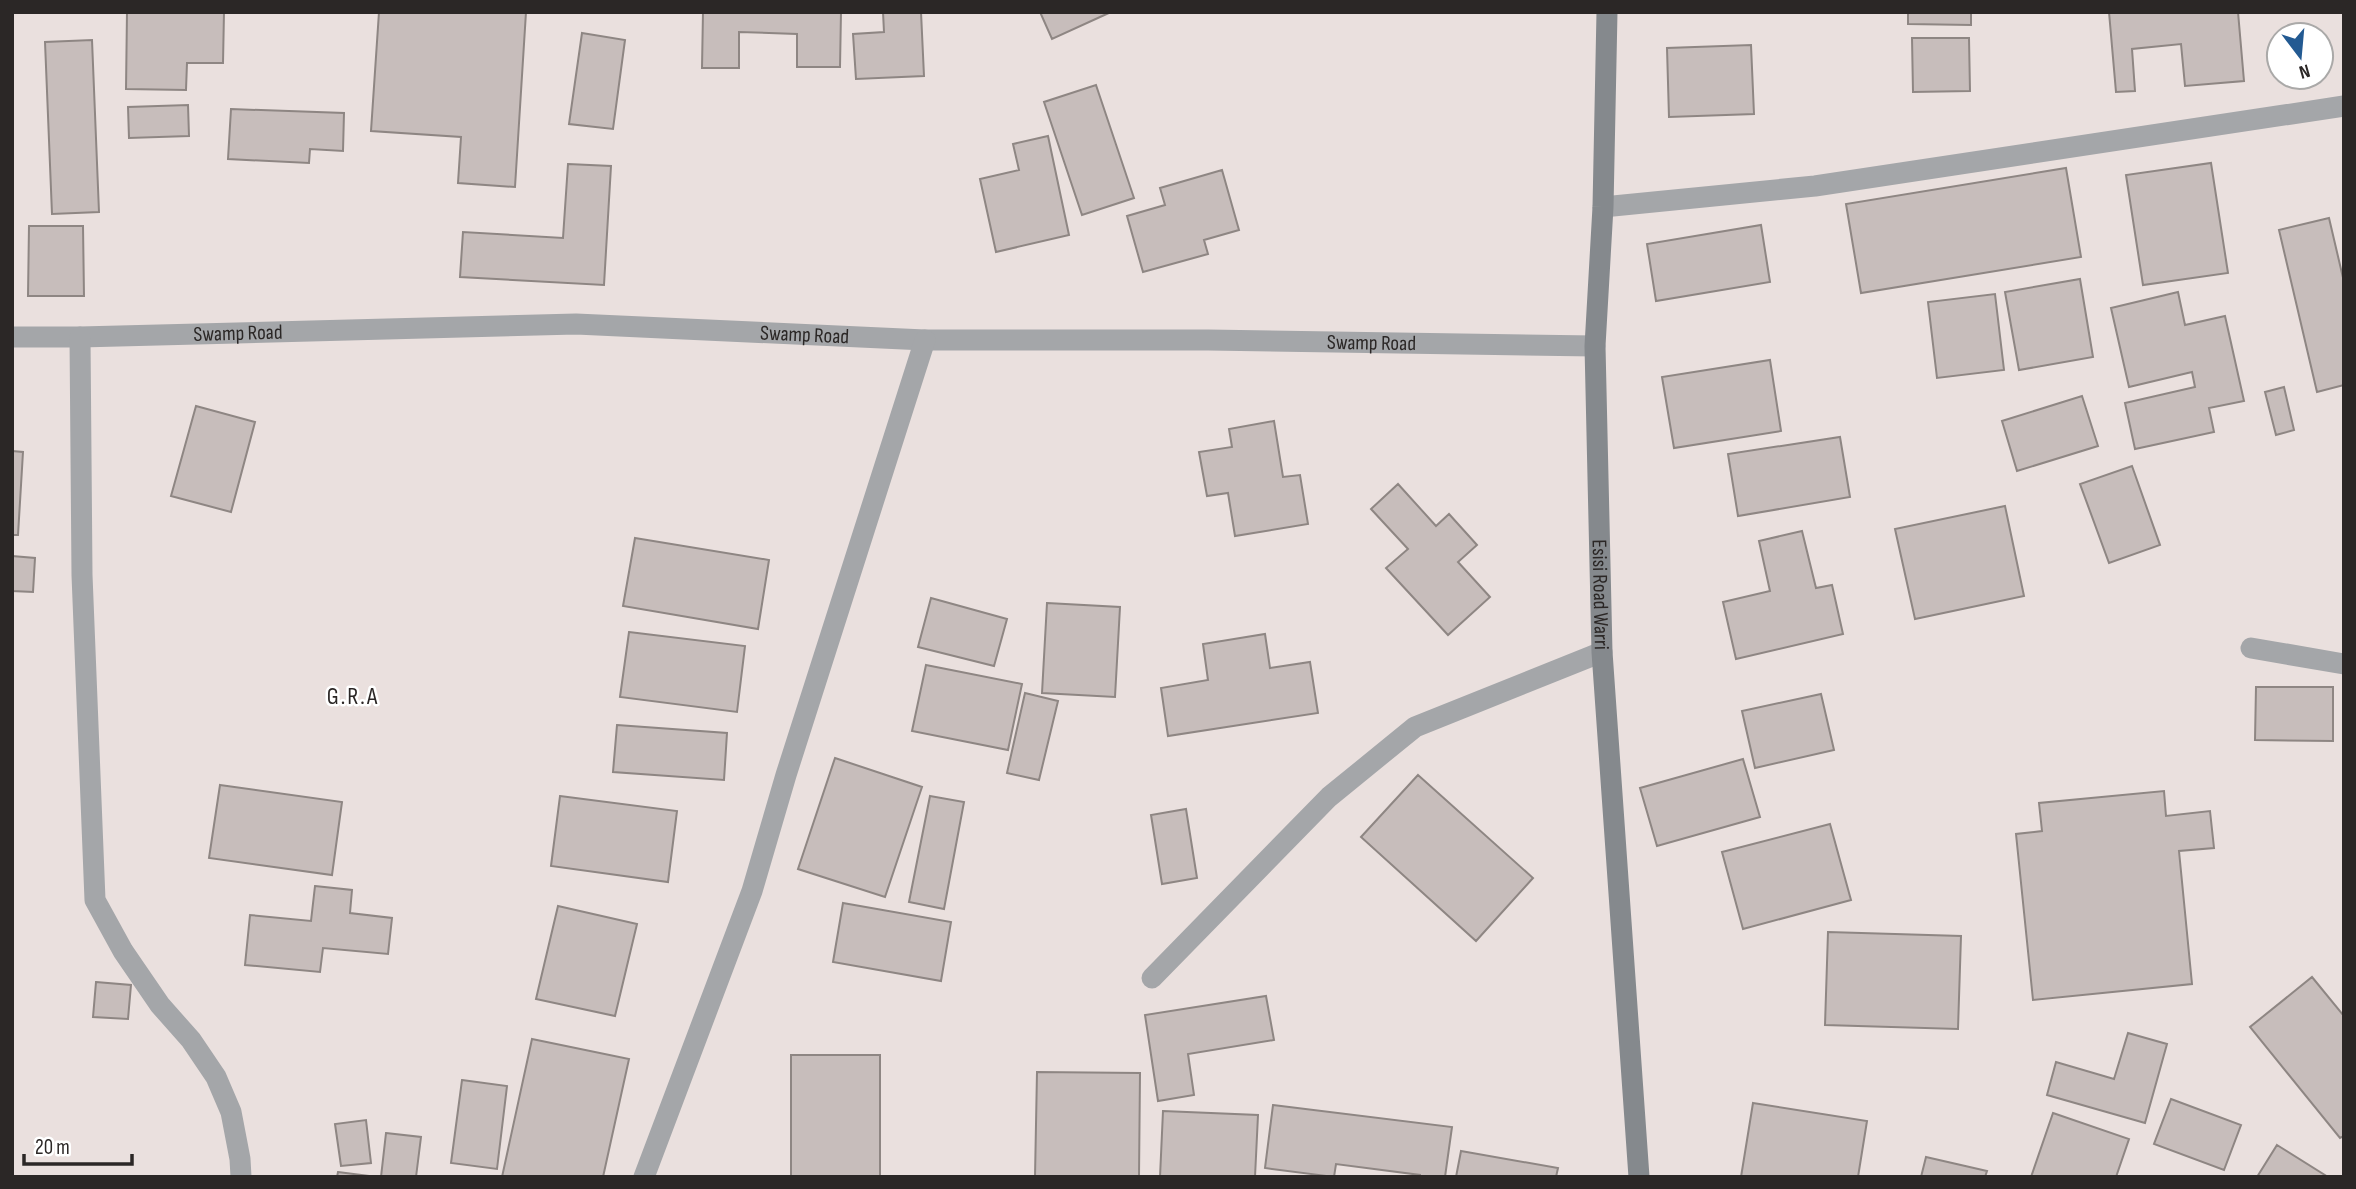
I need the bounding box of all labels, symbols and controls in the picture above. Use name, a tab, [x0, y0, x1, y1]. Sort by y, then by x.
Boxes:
north arrow	[2265, 21, 2335, 91]
text: N	[2296, 58, 2312, 83]
street label: Swamp Road	[193, 320, 283, 347]
street label: Swamp Road	[759, 320, 850, 350]
street label: Swamp Road	[1327, 330, 1416, 356]
street label: Esisi Road Warri	[1586, 539, 1614, 650]
district label: G.R.A	[327, 682, 379, 711]
scale bar	[24, 1122, 133, 1166]
text: 20 m	[35, 1135, 70, 1160]

